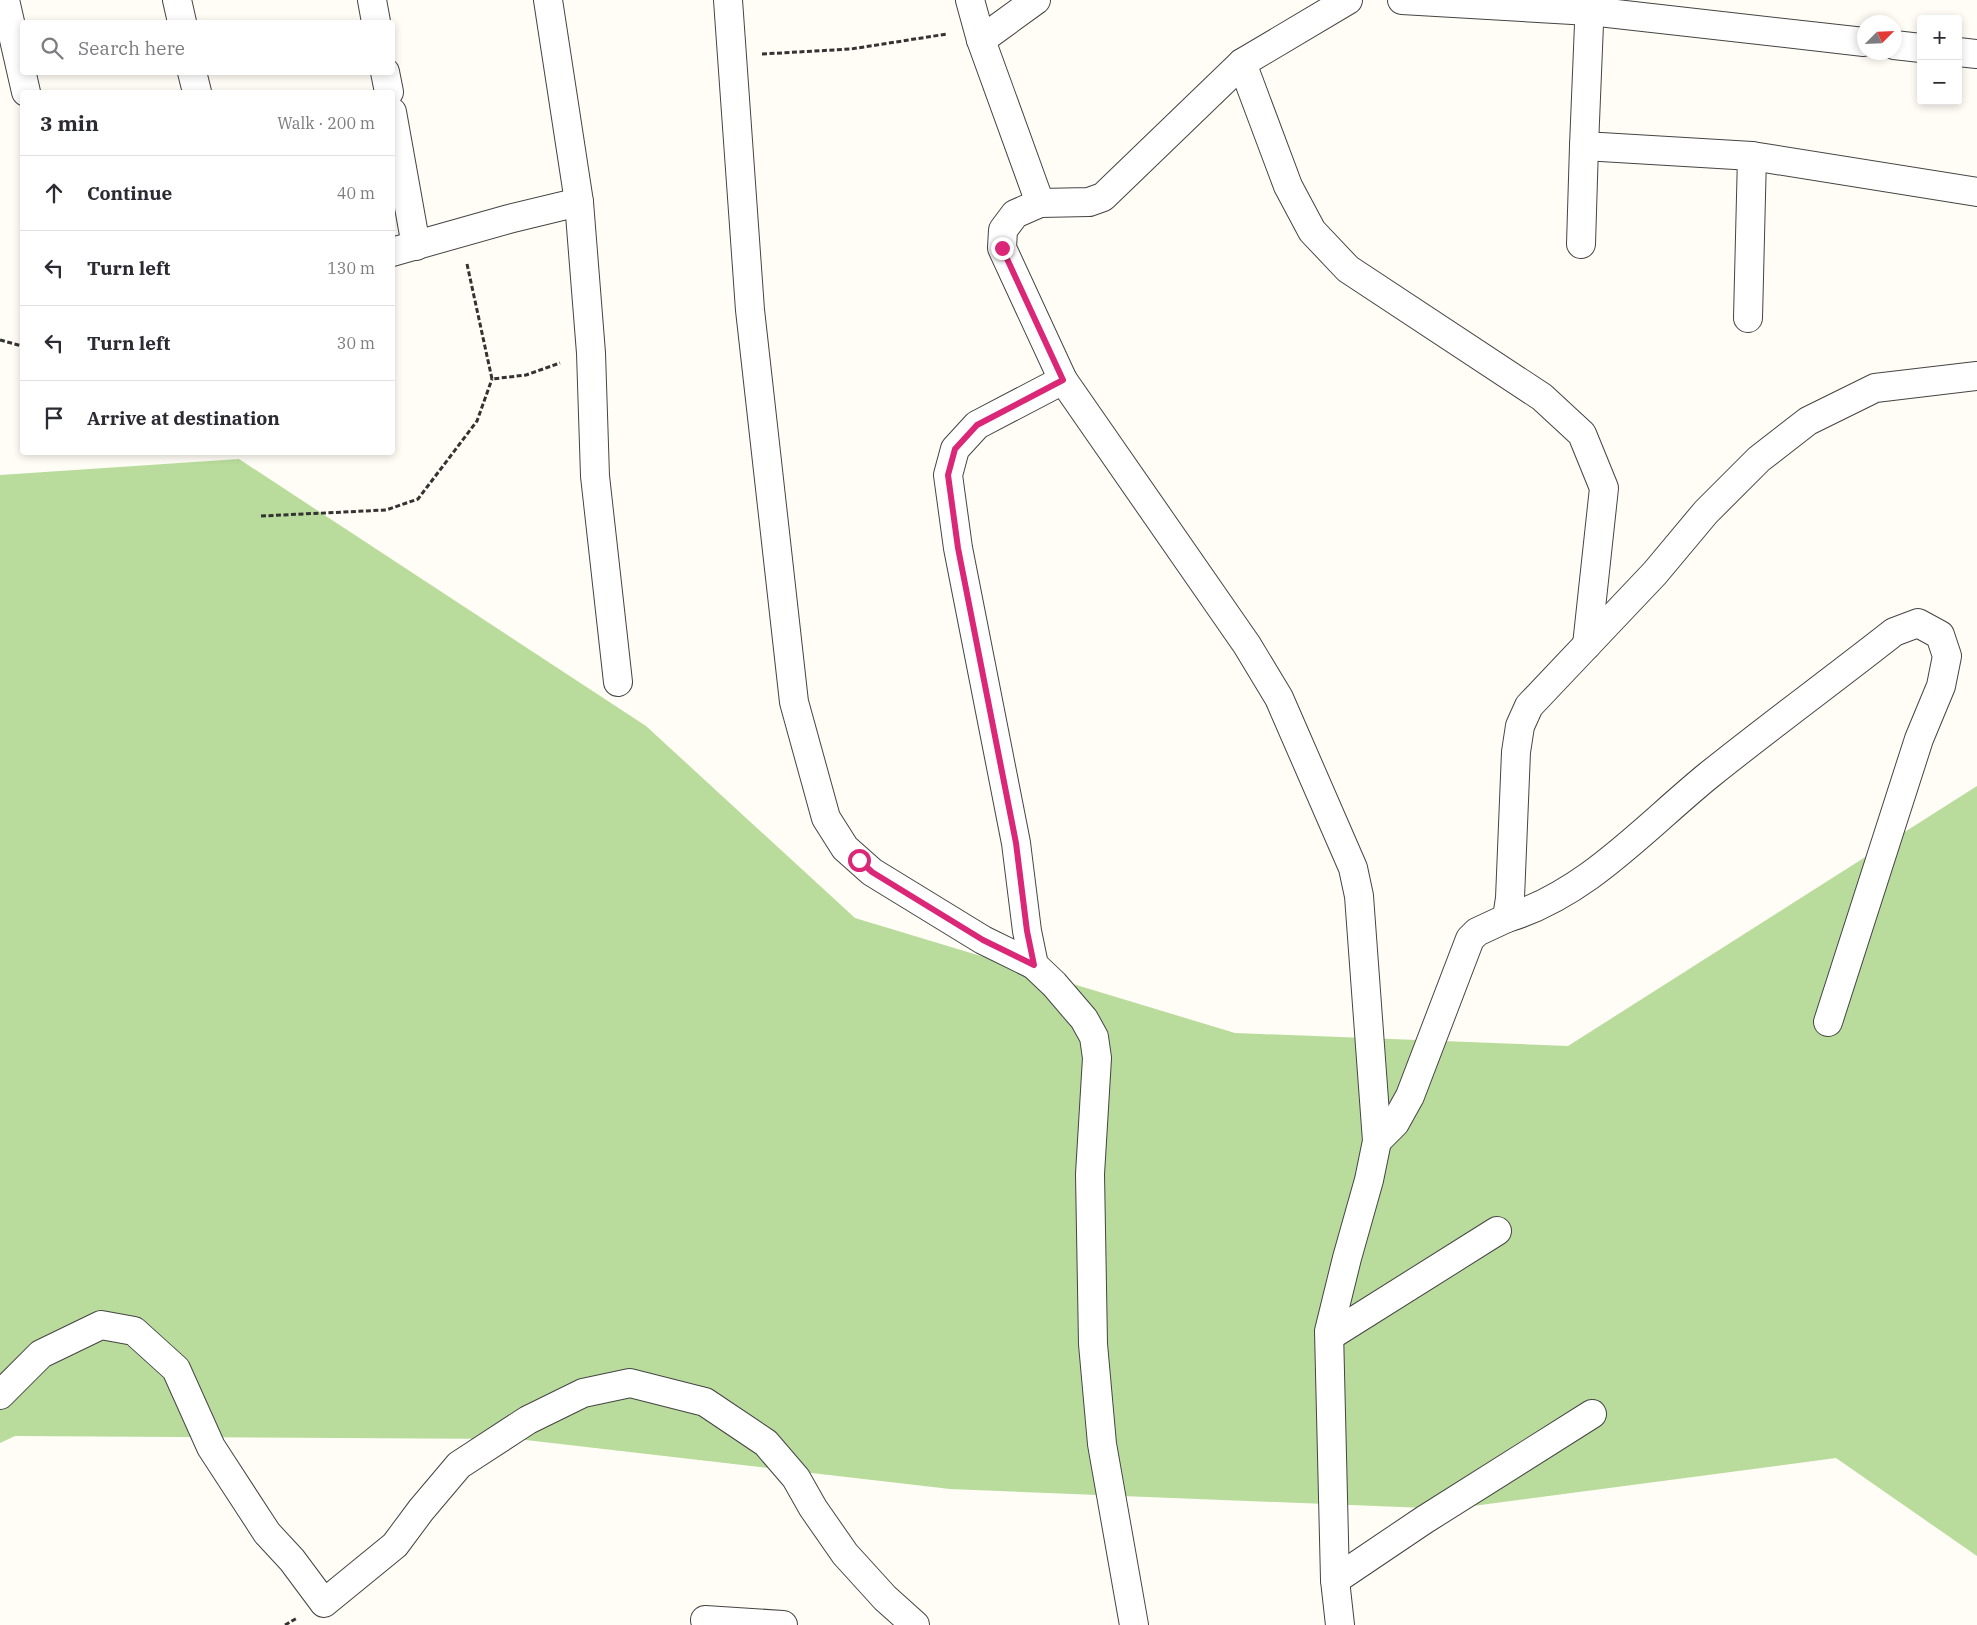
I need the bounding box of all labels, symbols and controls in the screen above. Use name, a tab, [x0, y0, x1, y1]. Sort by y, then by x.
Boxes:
north arrow	[1857, 15, 1902, 60]
map controls	[1917, 15, 1962, 105]
button: +	[1917, 15, 1962, 60]
search box	[20, 20, 395, 75]
icon: search	[38, 34, 66, 62]
text: Search here	[78, 36, 185, 60]
button: −	[1917, 60, 1962, 105]
text: 3 min	[40, 109, 99, 137]
text: Walk · 200 m	[277, 113, 375, 133]
icon: ahead	[40, 179, 68, 207]
text: Continue	[87, 181, 172, 205]
text: 40 m	[337, 183, 375, 203]
route end	[991, 237, 1014, 260]
icon: left	[40, 254, 68, 282]
text: Turn left	[87, 256, 170, 280]
text: 130 m	[327, 258, 375, 278]
icon: left	[40, 329, 68, 357]
text: Turn left	[87, 331, 170, 355]
text: 30 m	[337, 333, 375, 353]
icon: arrive	[40, 404, 68, 432]
text: Arrive at destination	[87, 406, 280, 430]
route start	[848, 849, 871, 872]

